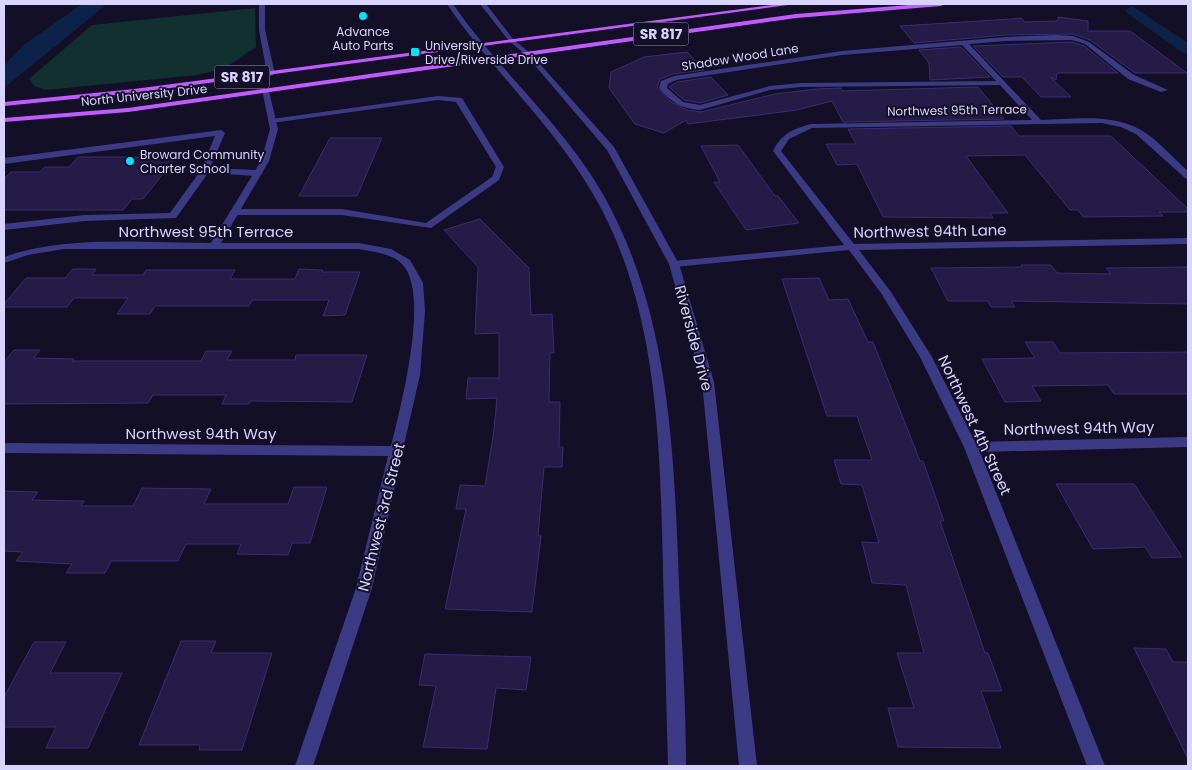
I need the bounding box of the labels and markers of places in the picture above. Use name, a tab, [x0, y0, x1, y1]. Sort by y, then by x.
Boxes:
marker: Advance Auto Parts	[357, 10, 369, 22]
place label: Advance Auto Parts	[332, 23, 394, 54]
place label: University Drive/Riverside Drive	[425, 37, 548, 68]
marker: University Drive/Riverside Drive	[409, 46, 421, 58]
place label: Broward Community Charter School	[140, 146, 265, 177]
marker: Broward Community Charter School	[124, 155, 136, 167]

